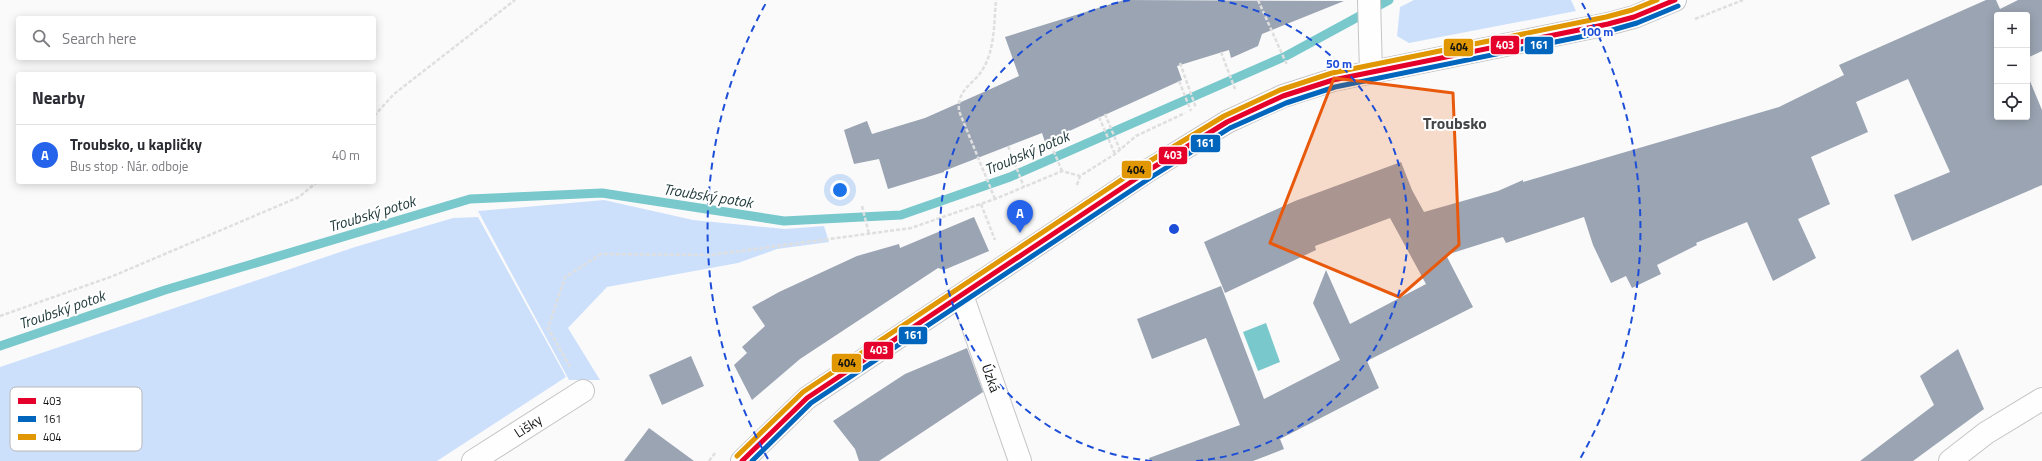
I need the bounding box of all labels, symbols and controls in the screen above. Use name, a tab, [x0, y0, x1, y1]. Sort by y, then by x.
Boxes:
map controls	[1994, 12, 2030, 120]
button: +	[1994, 12, 2030, 48]
search box	[16, 16, 376, 60]
text: 100 m	[1581, 22, 1613, 41]
icon: search	[30, 27, 52, 49]
text: Search here	[62, 27, 136, 50]
line badge: 403	[1490, 35, 1520, 55]
line badge: 161	[1524, 36, 1554, 55]
text: 403	[1496, 37, 1514, 53]
text: 161	[1530, 37, 1548, 53]
line badge: 404	[1443, 38, 1474, 57]
text: 404	[1450, 39, 1468, 55]
button: −	[1994, 48, 2030, 84]
text: 50 m	[1326, 54, 1352, 73]
button: locate	[1994, 84, 2030, 120]
text: Nearby	[32, 85, 85, 111]
district label: Troubsko	[1423, 111, 1487, 135]
water label: Troubský potok	[981, 124, 1075, 181]
text: Troubsko, u kapličky	[70, 133, 202, 156]
line badge: 161	[1190, 134, 1221, 153]
text: 161	[1196, 135, 1214, 151]
text: A	[41, 145, 49, 165]
text: 40 m	[332, 145, 360, 165]
line badge: 403	[1158, 146, 1188, 165]
text: 403	[1164, 147, 1182, 163]
text: Bus stop · Nár. odboje	[70, 156, 188, 176]
line badge: 404	[1121, 160, 1152, 179]
text: 404	[1127, 162, 1145, 178]
water label: Troubský potok	[662, 177, 757, 214]
your location	[830, 180, 850, 200]
water label: Troubský potok	[326, 189, 420, 238]
pin: A	[1007, 200, 1033, 233]
centre of rings	[1167, 222, 1181, 236]
water label: Troubský potok	[16, 283, 110, 335]
line badge: 161	[898, 326, 928, 345]
text: 161	[904, 327, 922, 343]
line badge: 403	[863, 341, 894, 360]
text: 403	[870, 342, 888, 358]
line badge: 404	[831, 353, 862, 373]
text: 404	[838, 355, 856, 371]
street label: Úzká	[977, 361, 1006, 395]
legend	[10, 387, 142, 451]
text: 403	[43, 393, 61, 409]
street label: Lišky	[510, 409, 546, 442]
text: 161	[43, 411, 61, 427]
text: 404	[43, 429, 61, 445]

